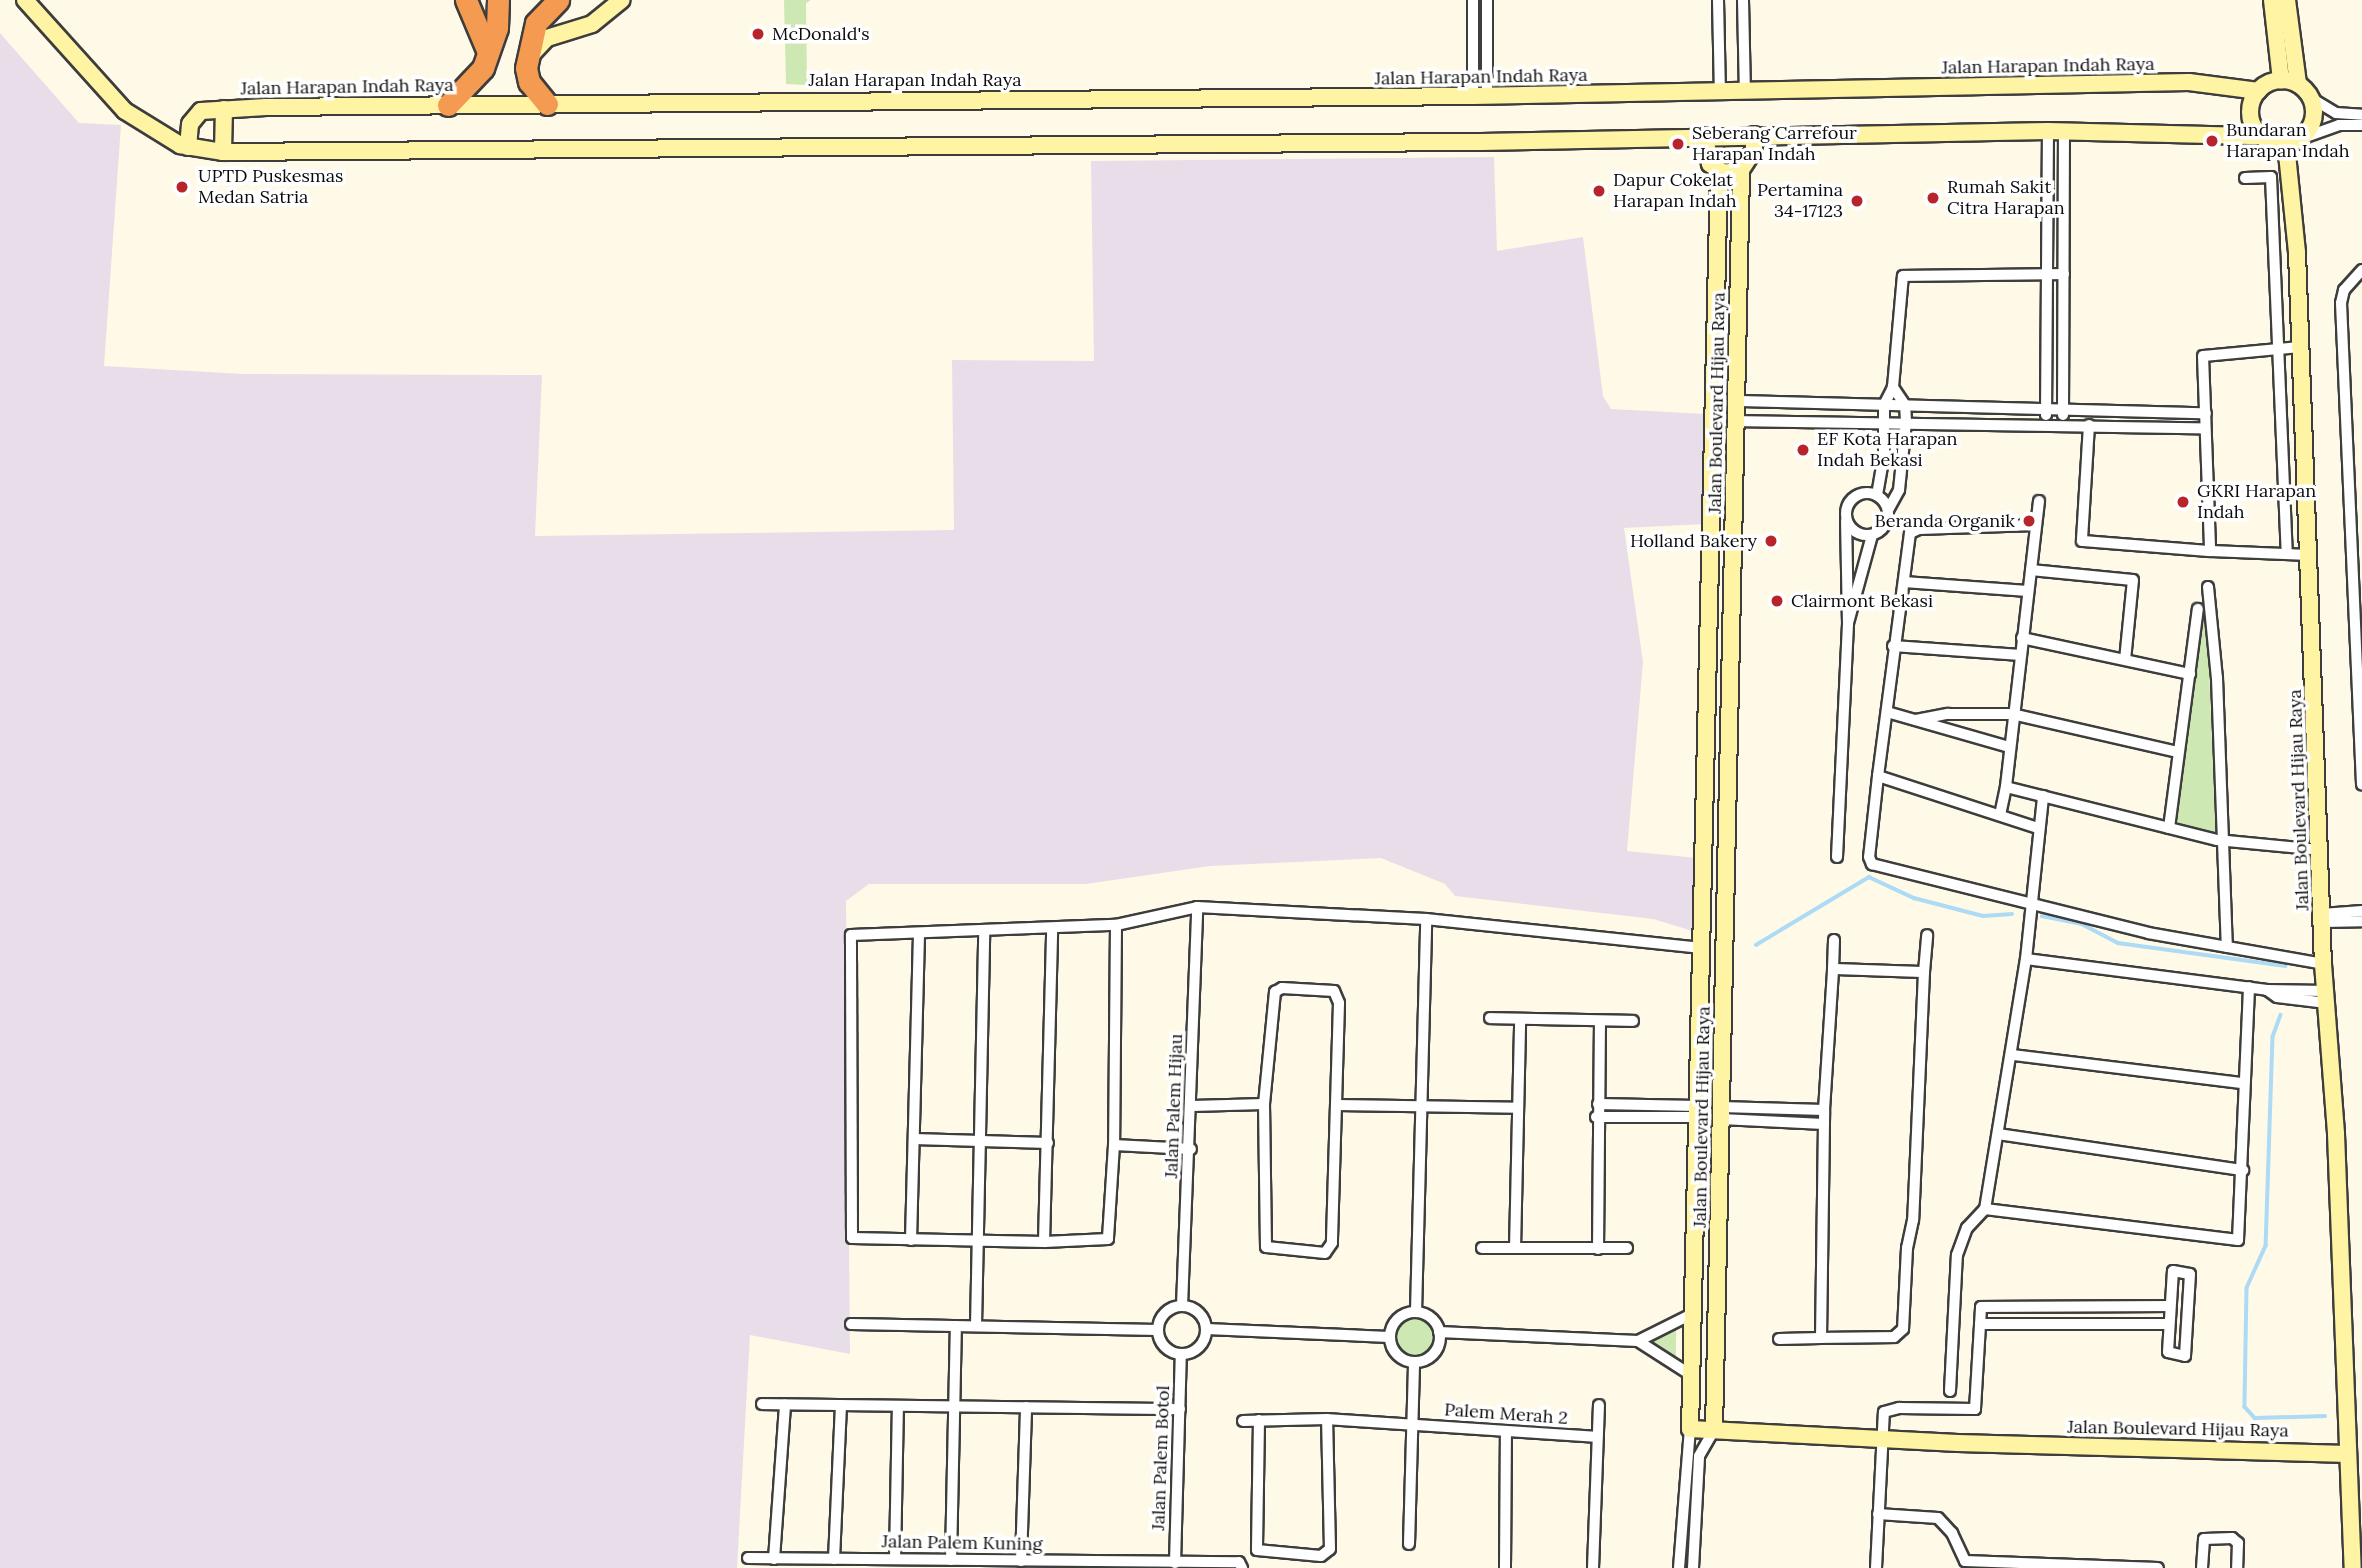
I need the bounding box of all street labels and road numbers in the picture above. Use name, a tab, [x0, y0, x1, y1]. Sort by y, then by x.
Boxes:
street label: Jalan Harapan Indah Raya	[1941, 53, 2155, 79]
street label: Jalan Harapan Indah Raya	[1374, 64, 1588, 90]
street label: Jalan Harapan Indah Raya	[809, 69, 1021, 91]
street label: Jalan Harapan Indah Raya	[240, 74, 454, 100]
street label: Jalan Boulevard Hijau Raya	[1704, 292, 1730, 514]
street label: Jalan Boulevard Hijau Raya	[2284, 689, 2314, 911]
street label: Jalan Boulevard Hijau Raya	[1689, 1006, 1715, 1228]
street label: Jalan Palem Hijau	[1161, 1033, 1187, 1179]
street label: Jalan Palem Botol	[1148, 1385, 1174, 1531]
street label: Palem Merah 2	[1443, 1399, 1569, 1429]
street label: Jalan Boulevard Hijau Raya	[2067, 1416, 2289, 1442]
street label: Jalan Palem Kuning	[881, 1531, 1043, 1555]

